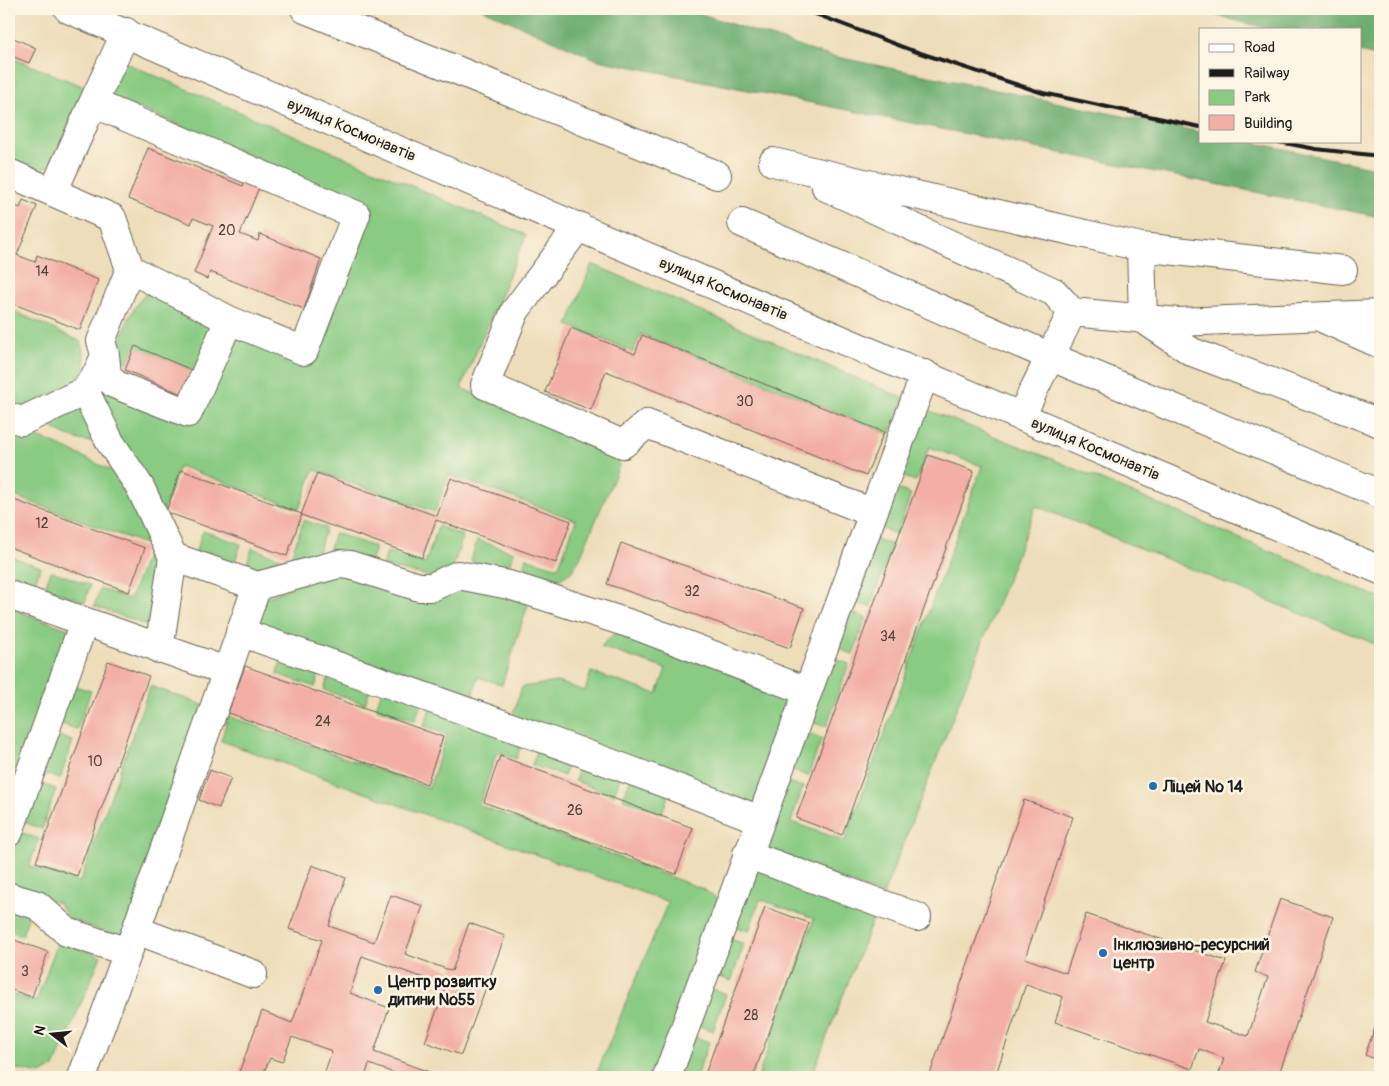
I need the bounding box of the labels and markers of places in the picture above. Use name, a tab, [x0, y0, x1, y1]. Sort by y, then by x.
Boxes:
place label: Ліцей № 14	[1162, 777, 1244, 797]
marker: Ліцей № 14	[1147, 780, 1159, 792]
place label: Інклюзивно-ресурсний центр	[1113, 935, 1270, 973]
marker: Інклюзивно-ресурсний центр	[1097, 947, 1109, 959]
place label: Центр розвитку дитини №55	[387, 972, 496, 1010]
marker: Центр розвитку дитини №55	[372, 984, 384, 996]

